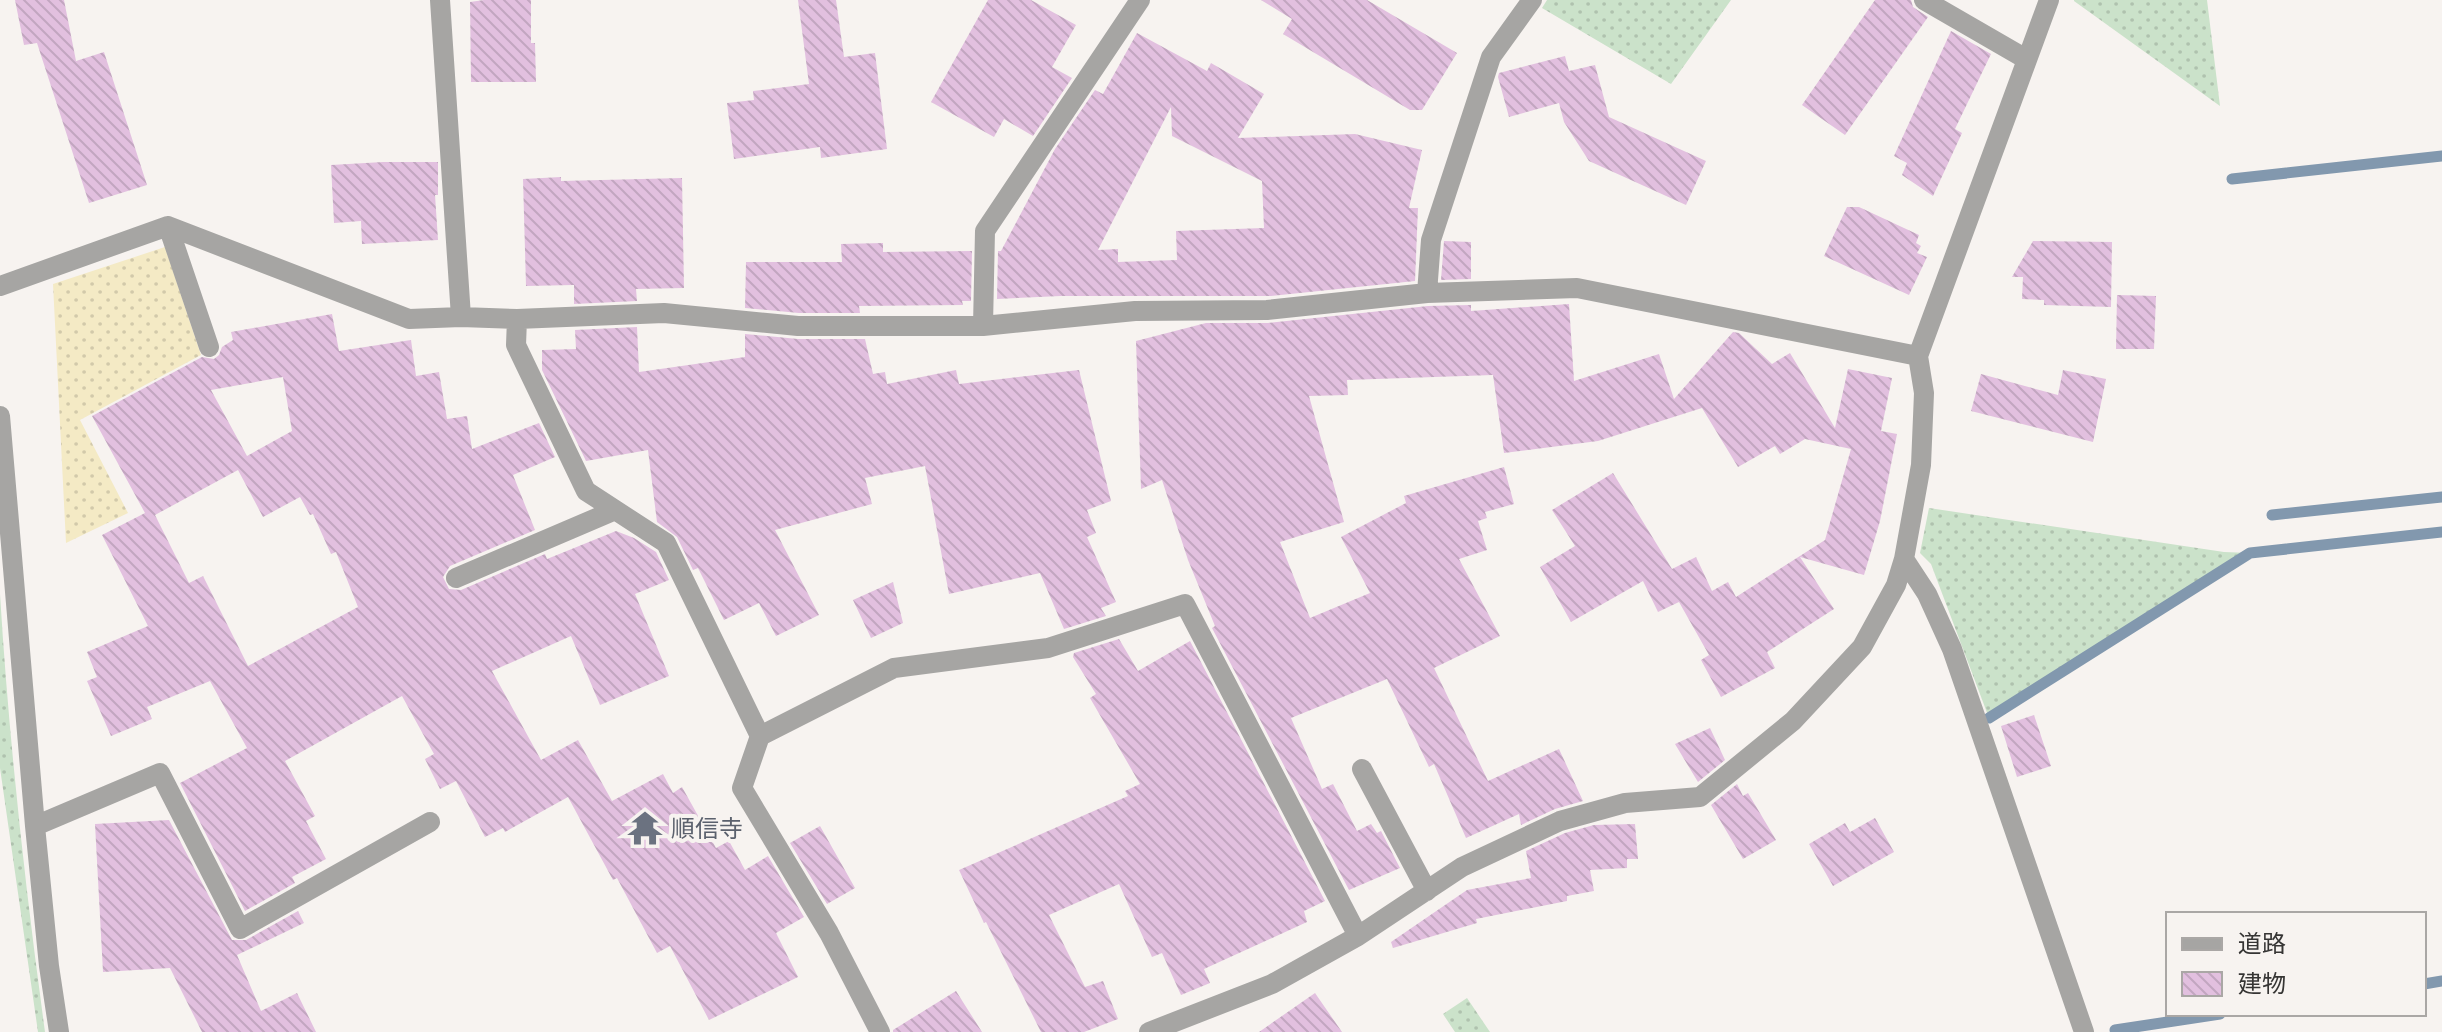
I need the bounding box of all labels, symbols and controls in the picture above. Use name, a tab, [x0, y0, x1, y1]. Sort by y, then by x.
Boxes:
temple icon: 順信寺	[626, 809, 664, 847]
place label: 順信寺	[671, 814, 743, 843]
legend	[2166, 912, 2426, 1016]
text: 道路	[2238, 929, 2286, 958]
text: 建物	[2238, 969, 2286, 998]

